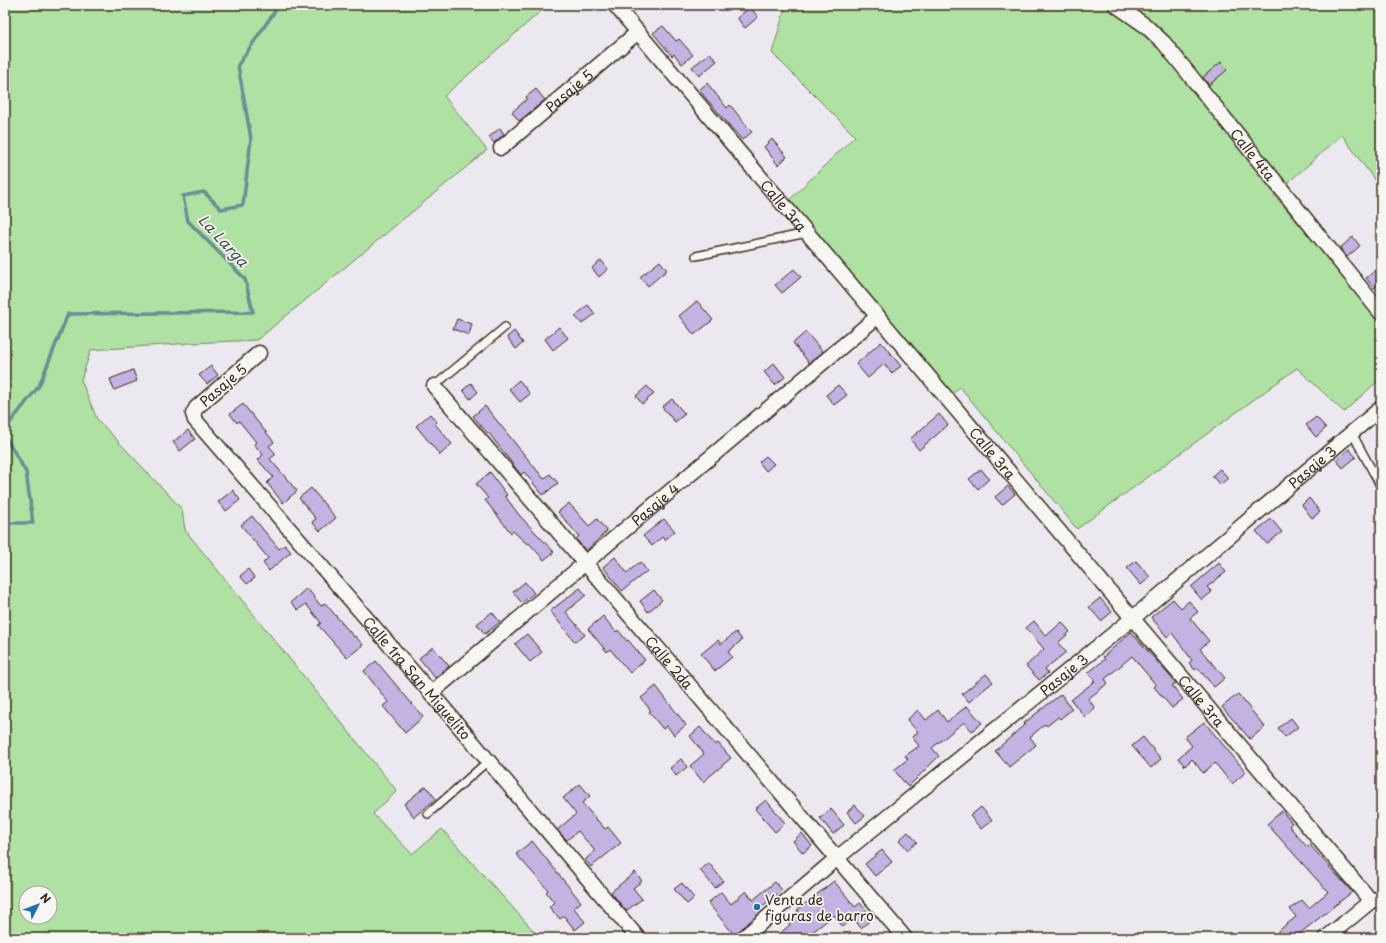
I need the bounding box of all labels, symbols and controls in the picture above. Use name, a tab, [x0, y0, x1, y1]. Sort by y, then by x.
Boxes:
street label: Pasaje 5	[540, 64, 597, 117]
street label: Calle 4ta	[1226, 124, 1281, 185]
street label: Calle 3ra	[756, 175, 812, 236]
water label: La Larga	[194, 209, 255, 272]
street label: Pasaje 5	[195, 358, 251, 412]
street label: Calle 3ra	[965, 422, 1021, 484]
street label: Pasaje 3	[1283, 440, 1340, 493]
street label: Pasaje 4	[626, 478, 683, 530]
street label: Calle 1ra San Miguelito	[358, 611, 476, 744]
street label: Calle 2da	[641, 631, 699, 694]
street label: Pasaje 3	[1035, 648, 1092, 700]
street label: Calle 3ra	[1174, 670, 1230, 731]
north arrow	[18, 885, 58, 925]
text: N	[37, 889, 55, 907]
place label: Venta de figuras de barro	[765, 889, 874, 926]
marker: Venta de figuras de barro	[752, 902, 762, 912]

